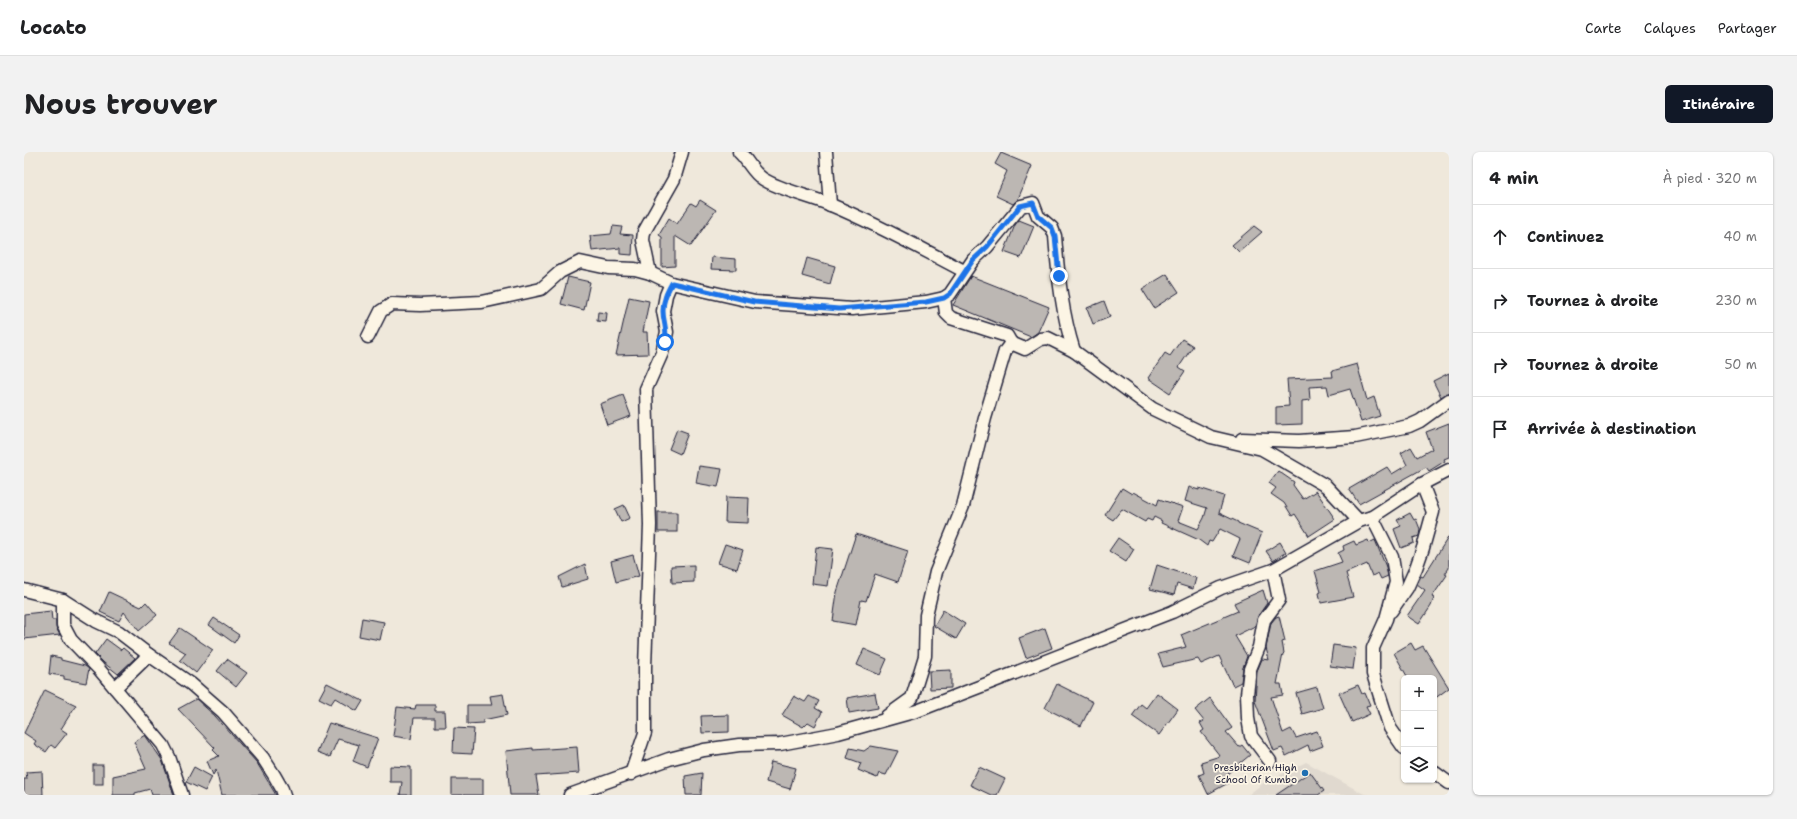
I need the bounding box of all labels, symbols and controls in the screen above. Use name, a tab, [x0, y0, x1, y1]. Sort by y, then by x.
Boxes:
text: Locato	[20, 15, 87, 40]
text: Carte	[1585, 19, 1622, 37]
text: Calques	[1644, 19, 1696, 37]
text: Partager	[1718, 19, 1777, 37]
text: Nous trouver	[24, 85, 218, 123]
button: Itinéraire	[1665, 85, 1773, 123]
text: 4 min	[1489, 167, 1539, 189]
text: À pied · 320 m	[1663, 170, 1757, 187]
icon: ahead	[1489, 226, 1511, 248]
text: Continuez	[1527, 227, 1604, 247]
text: 40 m	[1723, 228, 1757, 245]
route end	[1050, 267, 1068, 285]
icon: right	[1489, 290, 1511, 312]
text: Tournez à droite	[1527, 291, 1659, 311]
text: 230 m	[1715, 292, 1757, 309]
route start	[656, 333, 674, 351]
icon: right	[1489, 354, 1511, 376]
text: Tournez à droite	[1527, 355, 1659, 375]
text: 50 m	[1724, 356, 1757, 373]
icon: arrive	[1489, 418, 1511, 440]
text: Arrivée à destination	[1527, 419, 1696, 439]
map controls	[1401, 675, 1437, 783]
button: +	[1401, 675, 1437, 711]
button: −	[1401, 711, 1437, 747]
button: layers	[1401, 747, 1437, 783]
place label: Presbiterian High School Of Kumbo	[1214, 761, 1297, 786]
marker: Presbiterian High School Of Kumbo	[1300, 768, 1310, 778]

